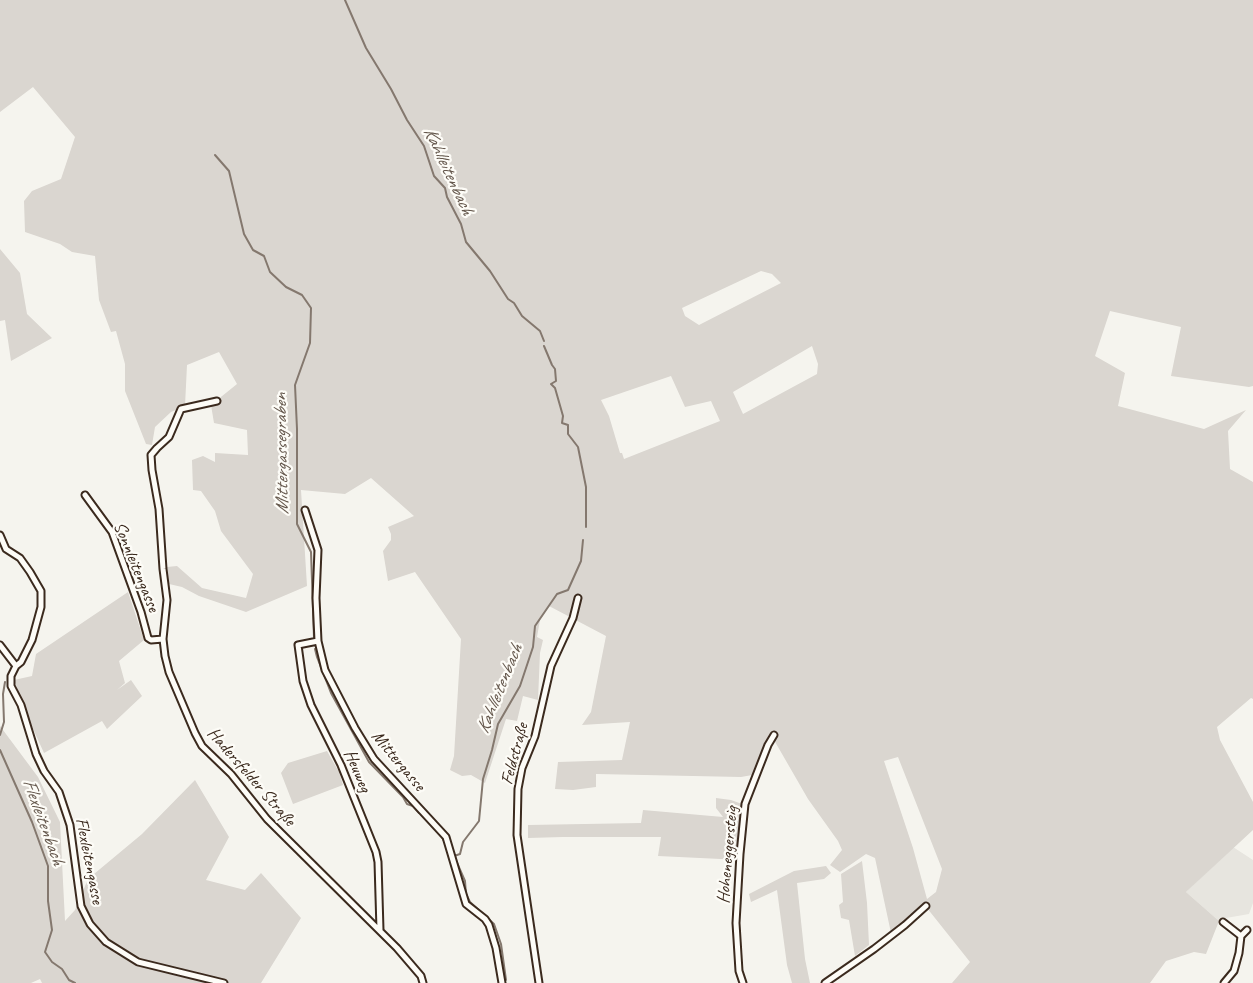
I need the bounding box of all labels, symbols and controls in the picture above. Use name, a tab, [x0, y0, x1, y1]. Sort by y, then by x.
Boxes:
water label: Kahlleitenbach	[418, 123, 478, 219]
water label: Mittergassegraben	[270, 393, 294, 515]
street label: Sonnleitengasse	[108, 519, 164, 615]
water label: Kahlleitenbach	[472, 641, 528, 737]
street label: Feldstraße	[496, 721, 534, 787]
street label: Hadersfelder Straße	[202, 723, 300, 831]
street label: Mittergasse	[366, 726, 430, 796]
street label: Heuweg	[338, 746, 376, 796]
water label: Flexleitenbach	[17, 776, 69, 868]
street label: Hoheneggersteig	[713, 806, 743, 904]
street label: Flexleitengasse	[70, 816, 108, 906]

